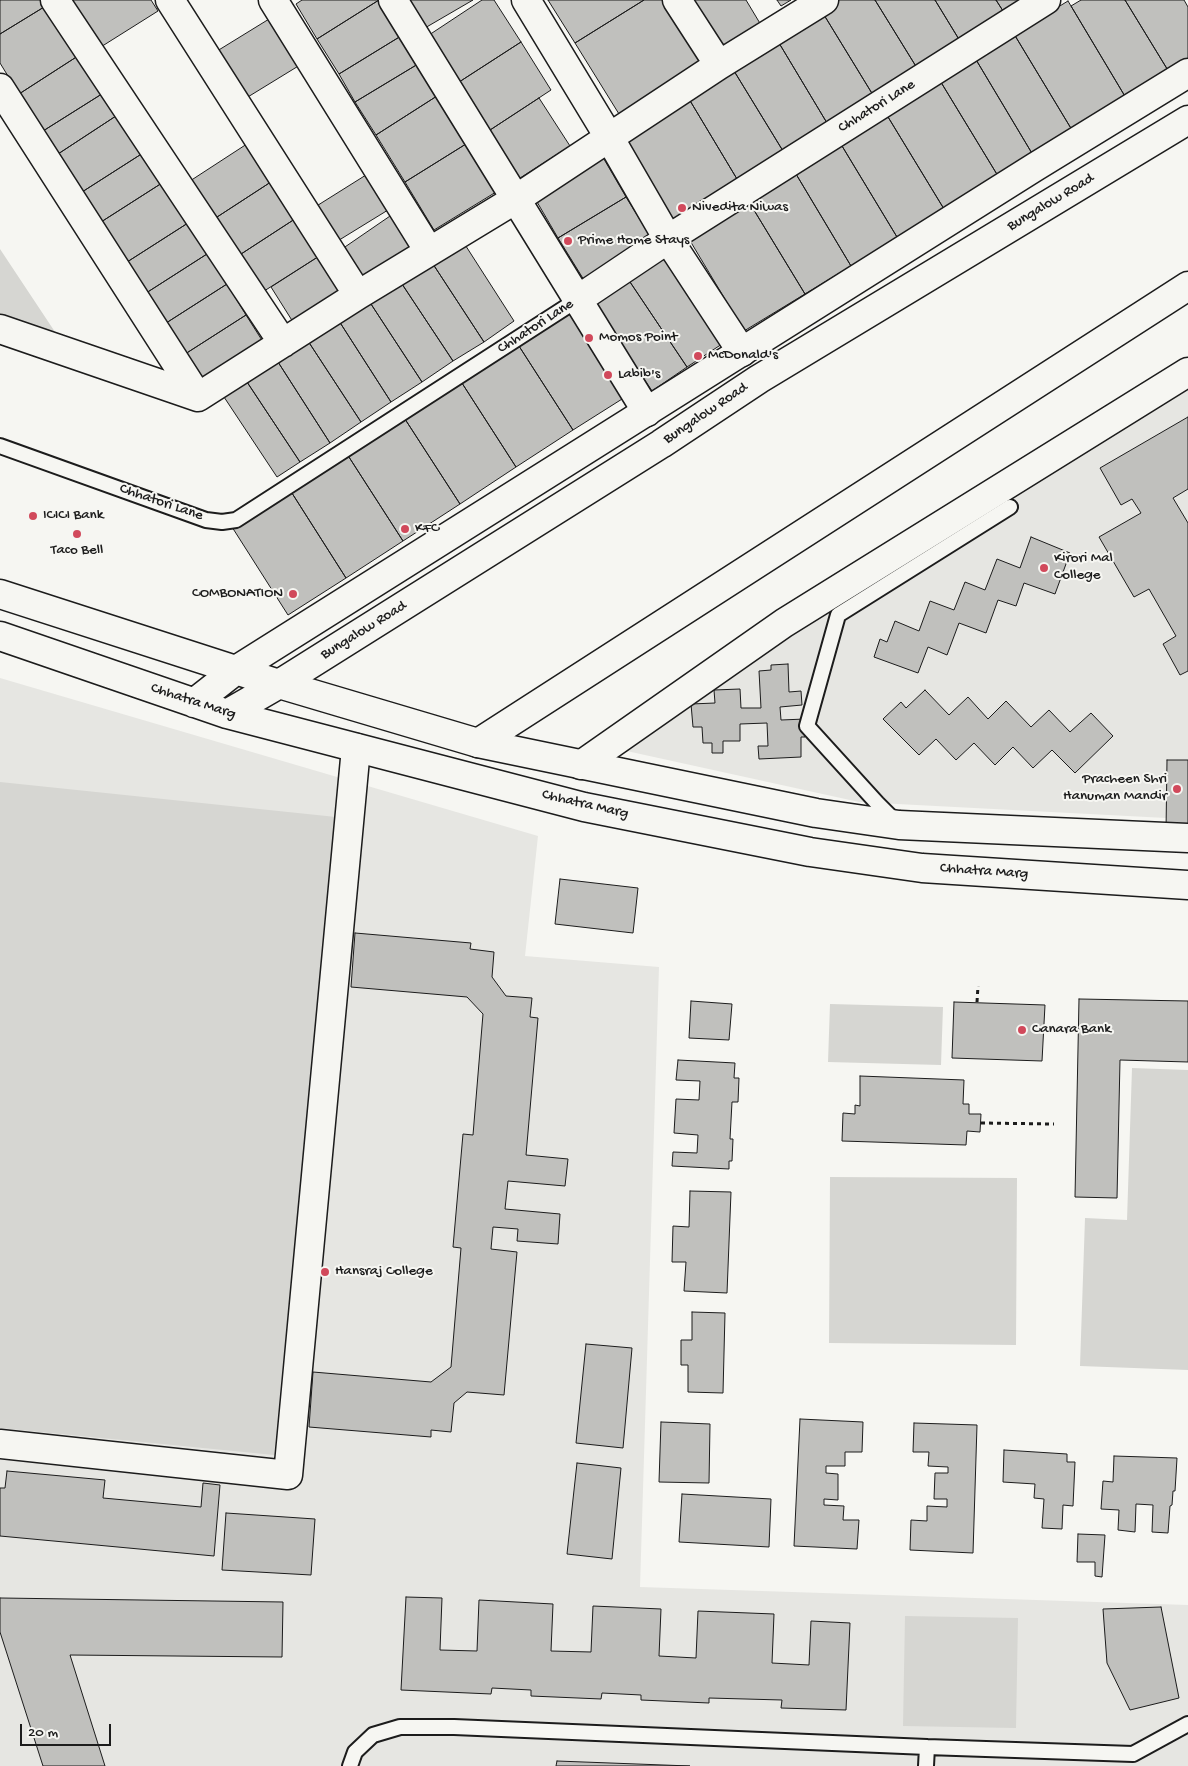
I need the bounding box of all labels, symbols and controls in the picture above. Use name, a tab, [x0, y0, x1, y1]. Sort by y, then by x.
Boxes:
street label: Chhatori Lane	[835, 76, 919, 138]
street label: Bungalow Road	[1004, 170, 1098, 236]
place label: Nivedita Niwas	[692, 199, 788, 217]
marker: Nivedita Niwas	[676, 202, 688, 214]
place label: Prime Home Stays	[578, 232, 689, 250]
marker: Prime Home Stays	[562, 235, 574, 247]
street label: Chhatori Lane	[494, 296, 578, 358]
place label: Momos Point	[599, 329, 677, 347]
marker: Momos Point	[583, 332, 595, 344]
place label: McDonald's	[708, 347, 778, 365]
marker: McDonald's	[692, 350, 704, 362]
place label: Labib's	[618, 366, 660, 384]
marker: Labib's	[602, 369, 614, 381]
street label: Bungalow Road	[660, 379, 752, 449]
street label: Chhatori Lane	[117, 480, 205, 526]
place label: ICICI Bank	[43, 507, 103, 525]
marker: ICICI Bank	[27, 510, 39, 522]
place label: KFC	[415, 520, 439, 538]
marker: KFC	[399, 523, 411, 535]
marker: Taco Bell	[71, 528, 83, 540]
place label: Taco Bell	[51, 542, 103, 560]
place label: Kirori Mal College	[1054, 550, 1113, 585]
marker: Kirori Mal College	[1038, 562, 1050, 574]
place label: COMBONATION	[192, 585, 283, 603]
marker: COMBONATION	[287, 588, 299, 600]
street label: Bungalow Road	[318, 597, 410, 665]
street label: Chhatra Marg	[148, 680, 238, 724]
place label: Pracheen Shri Hanuman Mandir	[1063, 771, 1167, 806]
marker: Pracheen Shri Hanuman Mandir	[1171, 783, 1183, 795]
street label: Chhatra Marg	[540, 786, 630, 824]
street label: Chhatra Marg	[939, 860, 1029, 884]
place label: Canara Bank	[1032, 1021, 1111, 1039]
marker: Canara Bank	[1016, 1024, 1028, 1036]
place label: Hansraj College	[335, 1263, 433, 1281]
marker: Hansraj College	[319, 1266, 331, 1278]
scale bar	[22, 1714, 114, 1746]
text: 20 m	[28, 1724, 58, 1742]

